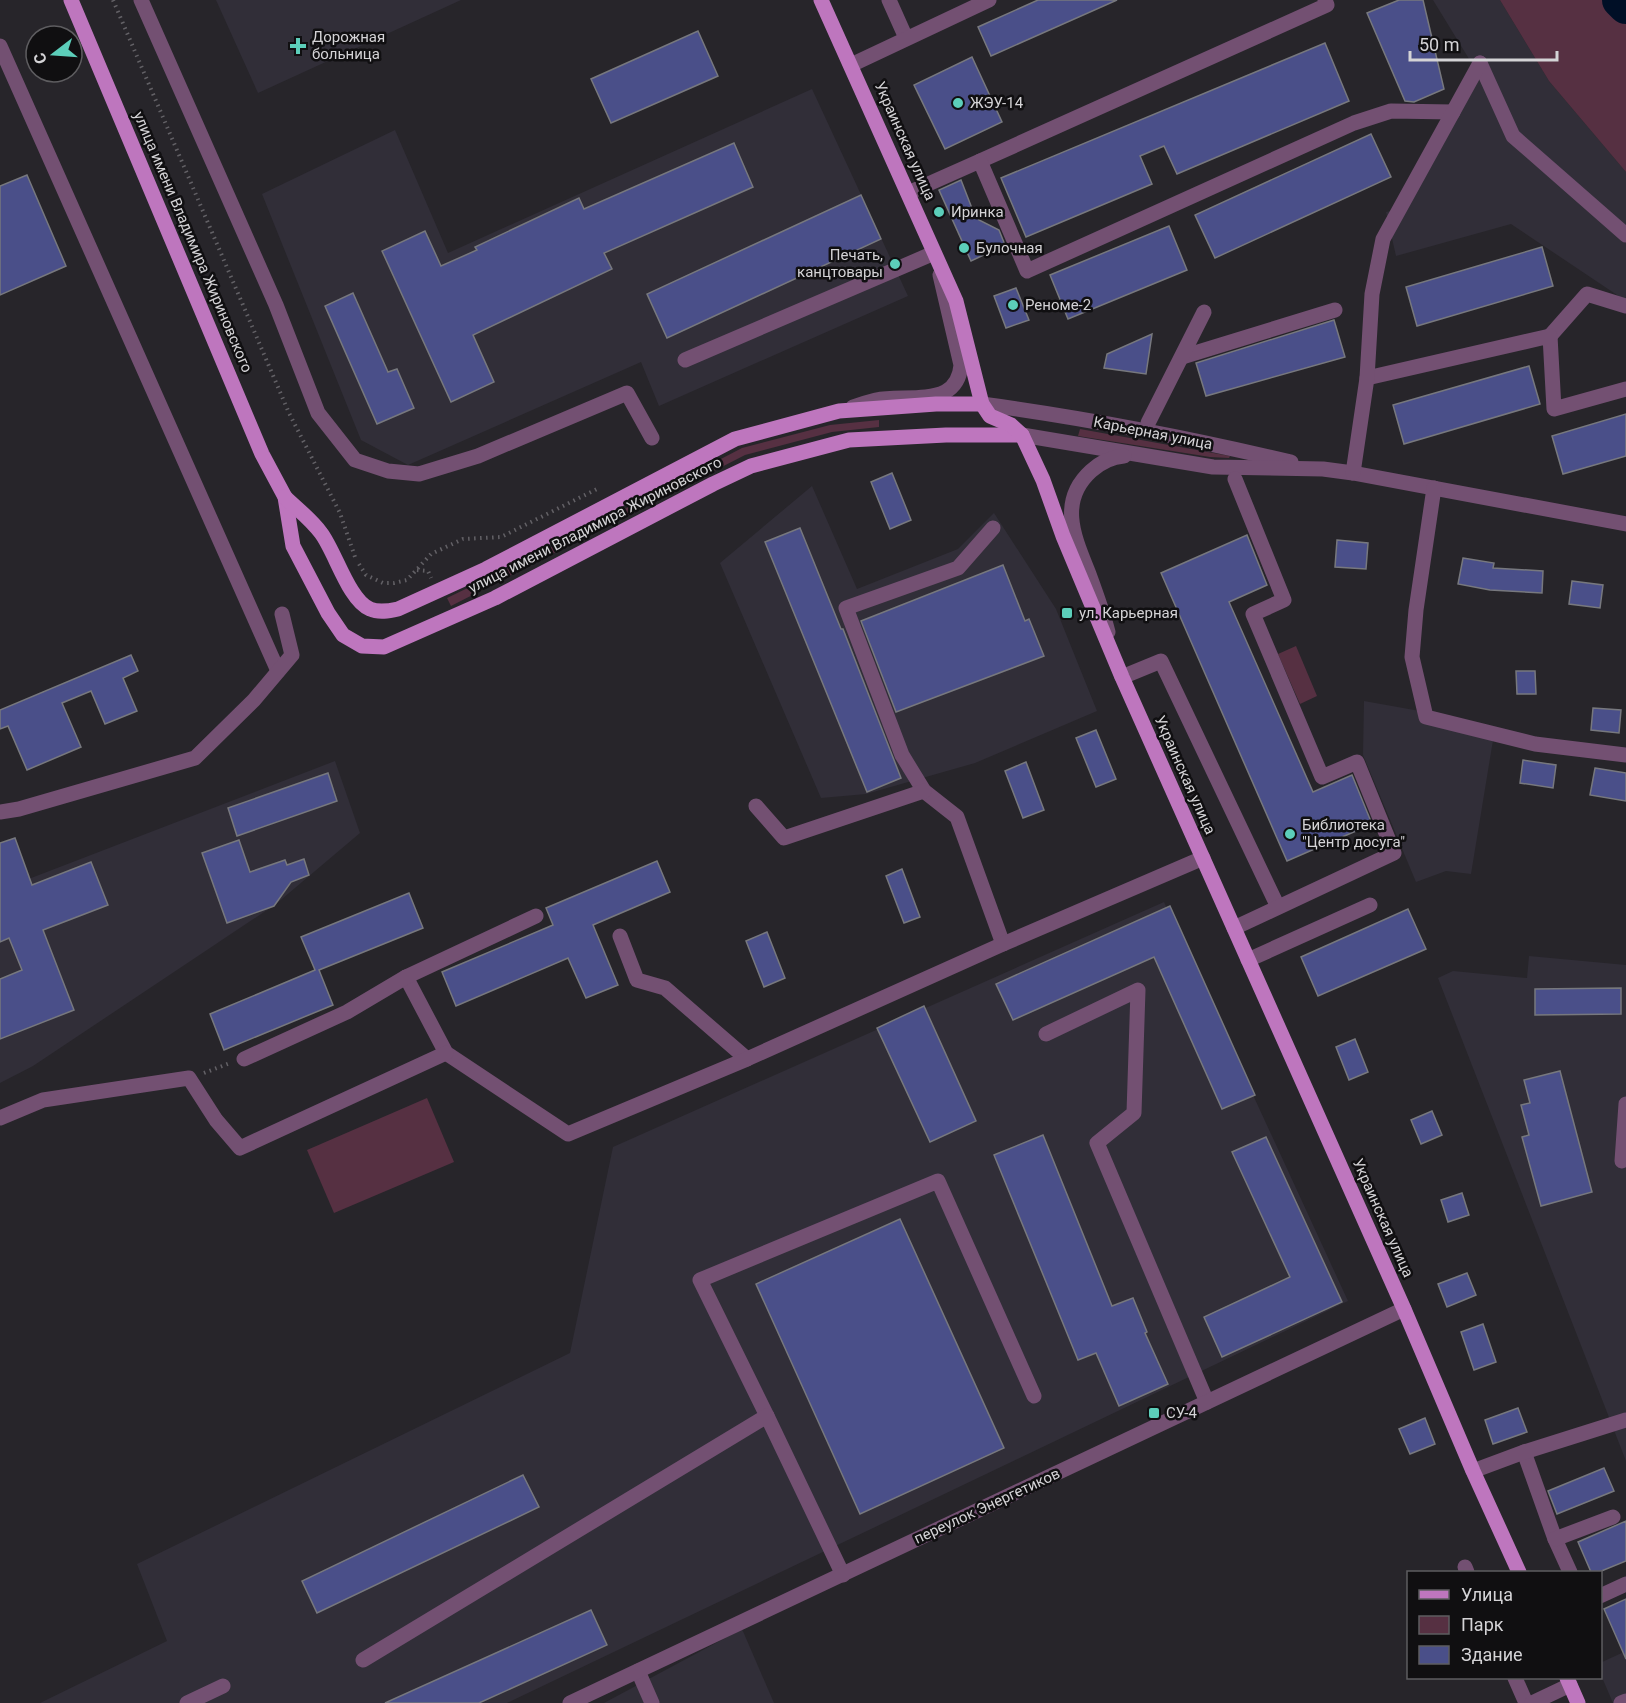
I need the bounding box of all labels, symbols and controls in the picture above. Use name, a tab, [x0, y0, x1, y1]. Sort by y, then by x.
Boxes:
north arrow	[24, 24, 84, 84]
scale bar	[1410, 24, 1557, 62]
place label: Дорожная больница	[312, 28, 385, 63]
text: 50 m	[1419, 34, 1459, 55]
marker: Дорожная больница	[289, 37, 307, 55]
text: С	[30, 50, 51, 66]
street label: Украинская улица	[871, 79, 939, 203]
place label: ЖЭУ-14	[970, 94, 1024, 112]
marker: ЖЭУ-14	[951, 96, 965, 110]
street label: улица имени Владимира Жириновского	[130, 109, 256, 375]
place label: Иринка	[951, 203, 1004, 221]
marker: Иринка	[932, 205, 946, 219]
place label: Булочная	[976, 239, 1043, 257]
marker: Булочная	[957, 241, 971, 255]
place label: Печать, канцтовары	[797, 246, 883, 281]
marker: Печать, канцтовары	[888, 257, 902, 271]
place label: Реноме-2	[1025, 296, 1091, 314]
marker: Реноме-2	[1006, 298, 1020, 312]
street label: Карьерная улица	[1092, 413, 1214, 453]
street label: улица имени Владимира Жириновского	[465, 453, 725, 597]
place label: ул. Карьерная	[1079, 604, 1178, 622]
marker: ул. Карьерная	[1060, 606, 1074, 620]
street label: Украинская улица	[1151, 713, 1219, 837]
place label: Библиотека "Центр досуга"	[1302, 816, 1405, 851]
marker: Библиотека "Центр досуга"	[1283, 827, 1297, 841]
street label: Украинская улица	[1349, 1156, 1417, 1280]
place label: СУ-4	[1166, 1404, 1197, 1422]
marker: СУ-4	[1147, 1406, 1161, 1420]
street label: переулок Энергетиков	[911, 1464, 1063, 1548]
legend	[1407, 1571, 1602, 1679]
text: Улица	[1461, 1584, 1513, 1605]
text: Парк	[1461, 1614, 1504, 1635]
text: Здание	[1461, 1644, 1523, 1665]

